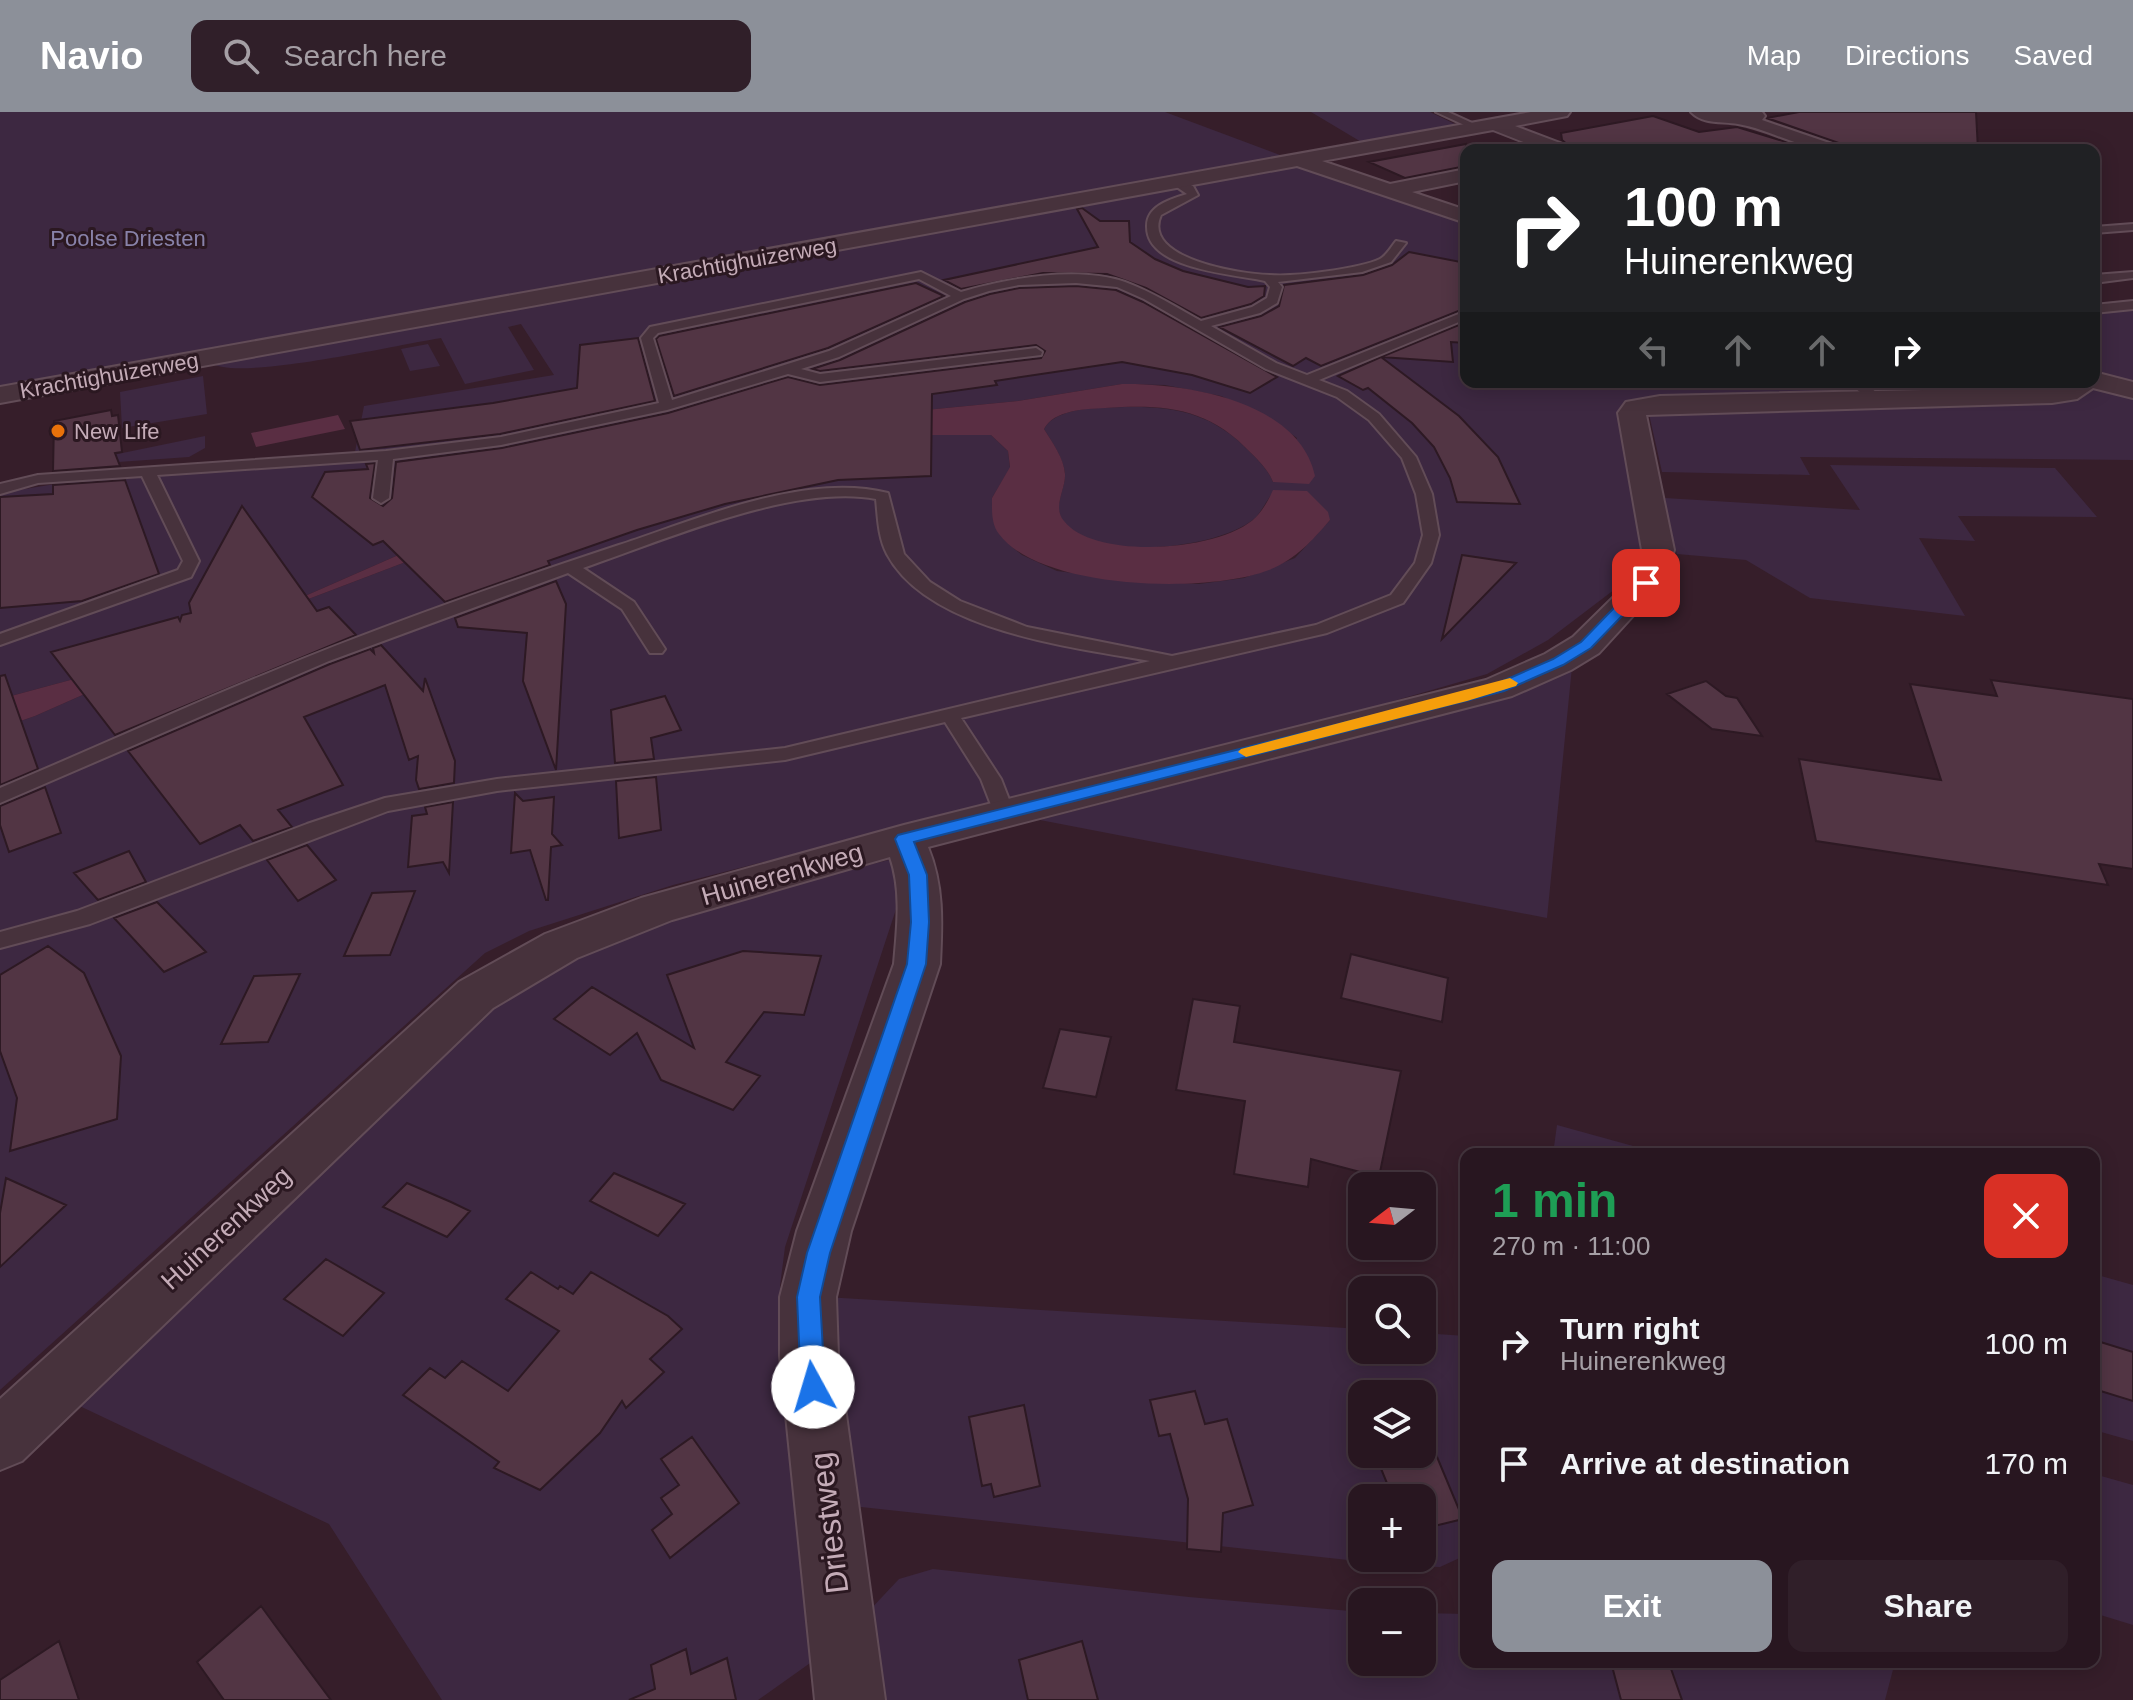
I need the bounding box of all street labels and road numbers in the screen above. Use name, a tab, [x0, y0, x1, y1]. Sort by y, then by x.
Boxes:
street label: Krachtighuizerweg	[656, 232, 838, 289]
street label: Krachtighuizerweg	[18, 347, 200, 404]
street label: Huinerenkweg	[698, 837, 866, 911]
street label: Huinerenkweg	[155, 1160, 297, 1296]
street label: Driestweg	[802, 1450, 856, 1596]

